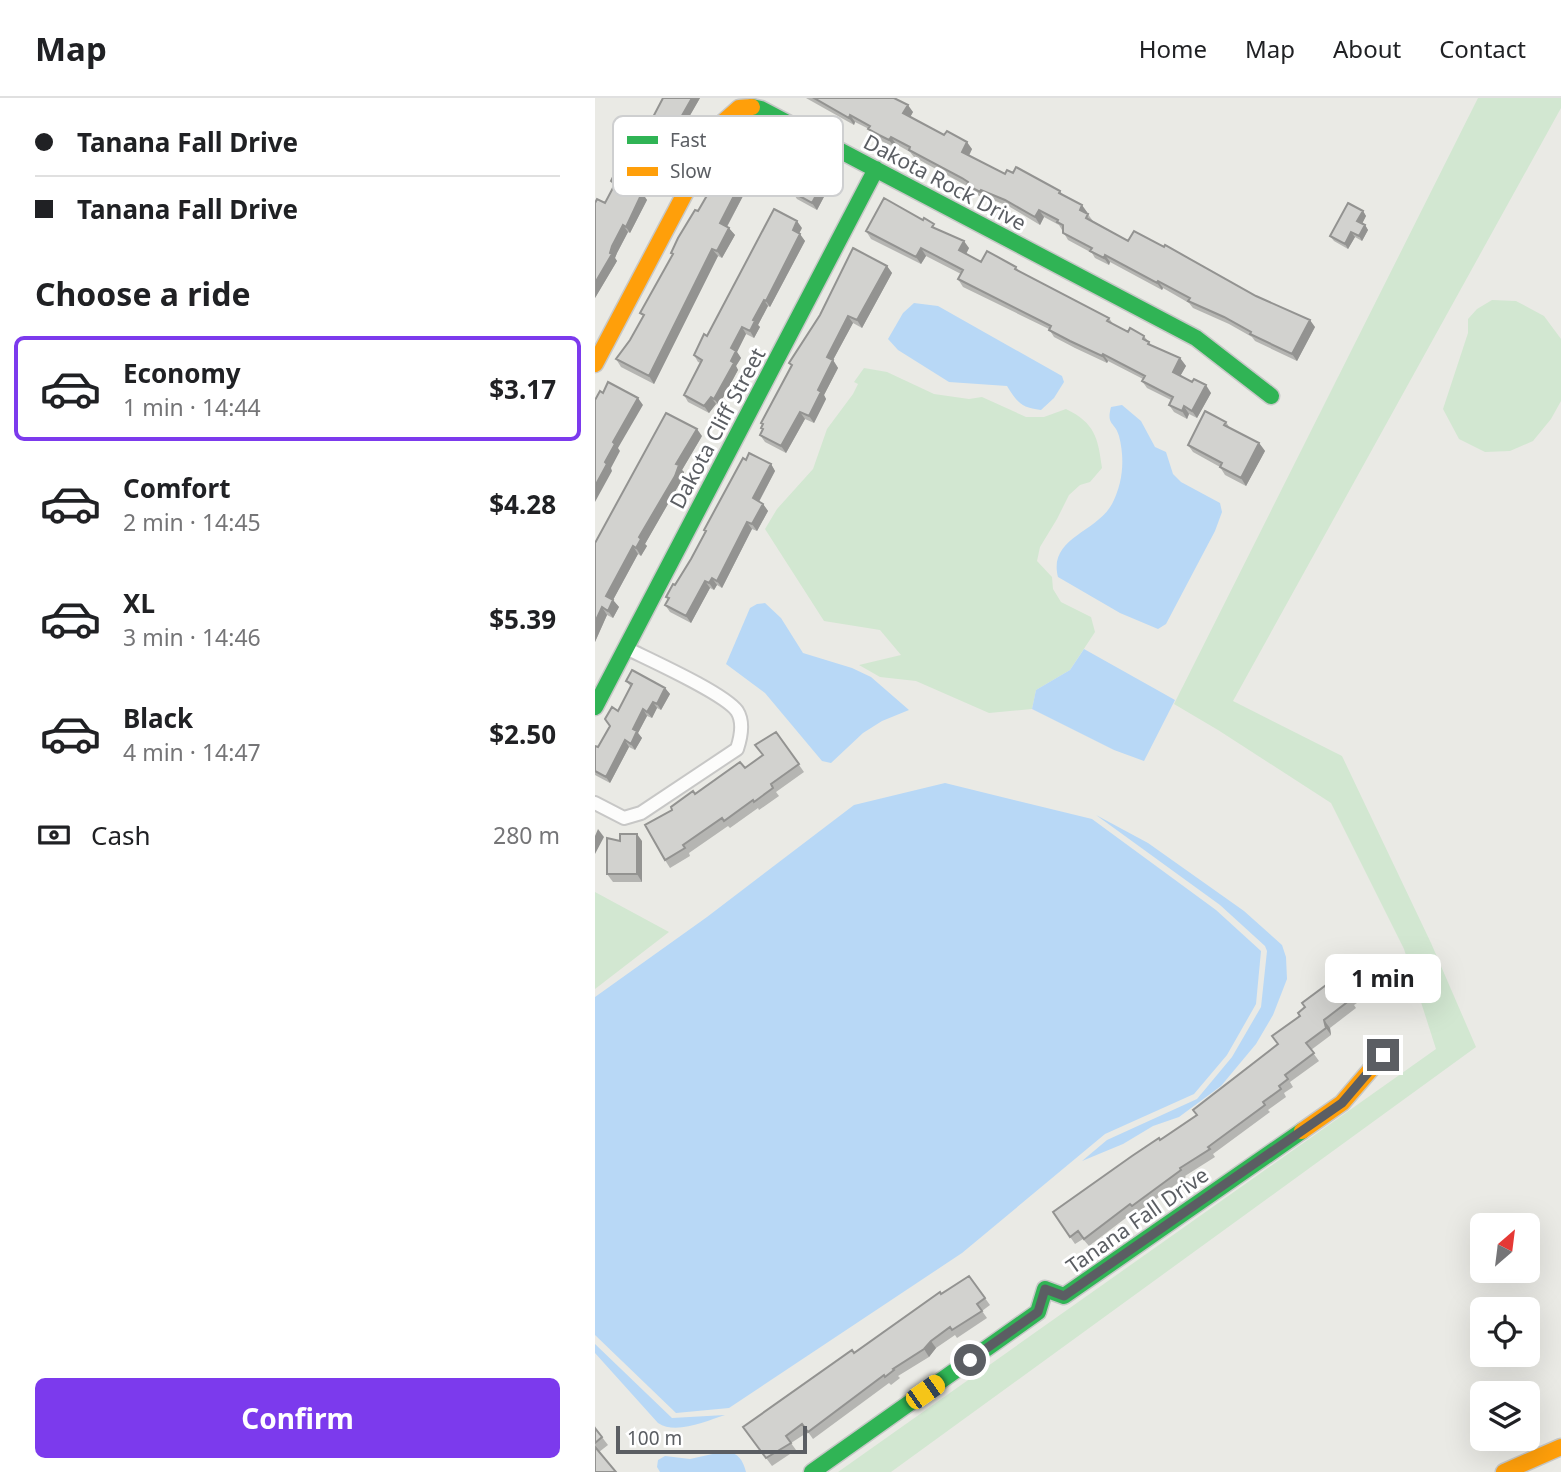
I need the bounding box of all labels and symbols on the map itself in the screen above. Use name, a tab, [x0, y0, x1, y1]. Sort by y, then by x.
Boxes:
legend	[613, 116, 843, 196]
text: Fast	[670, 127, 707, 153]
street label: Dakota Rock Drive	[859, 127, 1031, 237]
text: Slow	[670, 158, 711, 184]
street label: Dakota Cliff Street	[663, 342, 771, 513]
callout: 1 min	[1325, 954, 1441, 1002]
route end	[1367, 1039, 1399, 1071]
street label: Tanana Fall Drive	[1060, 1160, 1214, 1280]
north arrow	[1470, 1213, 1540, 1283]
route start	[954, 1344, 986, 1376]
car	[902, 1371, 949, 1413]
scale bar	[616, 1423, 807, 1455]

